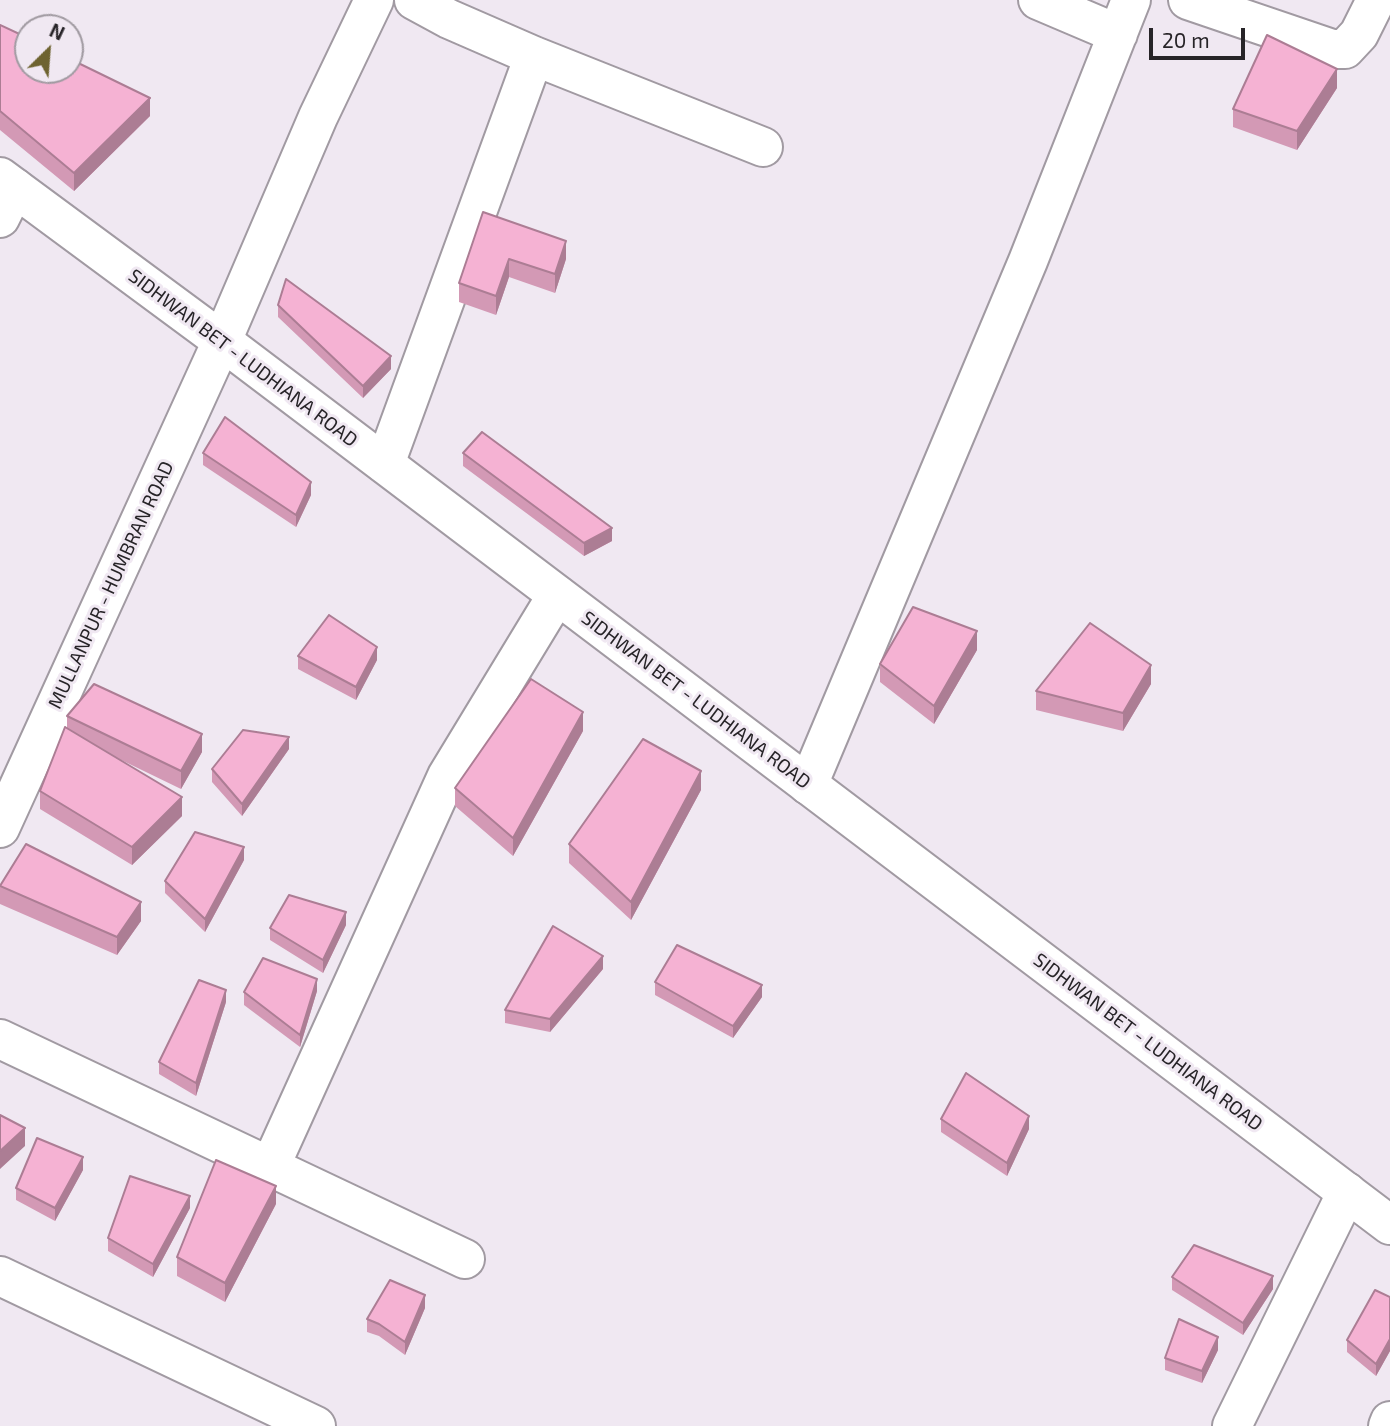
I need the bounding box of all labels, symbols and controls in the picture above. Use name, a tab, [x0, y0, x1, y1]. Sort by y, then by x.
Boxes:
north arrow	[14, 14, 84, 84]
scale bar	[1152, 14, 1248, 58]
text: N	[46, 18, 68, 45]
text: 20 m	[1162, 27, 1210, 52]
street label: SIDHWAN BET - LUDHIANA ROAD	[124, 264, 362, 452]
street label: MULLANPUR - HUMBRAN ROAD	[44, 458, 178, 712]
street label: SIDHWAN BET - LUDHIANA ROAD	[577, 606, 815, 794]
street label: SIDHWAN BET - LUDHIANA ROAD	[1029, 948, 1267, 1136]

